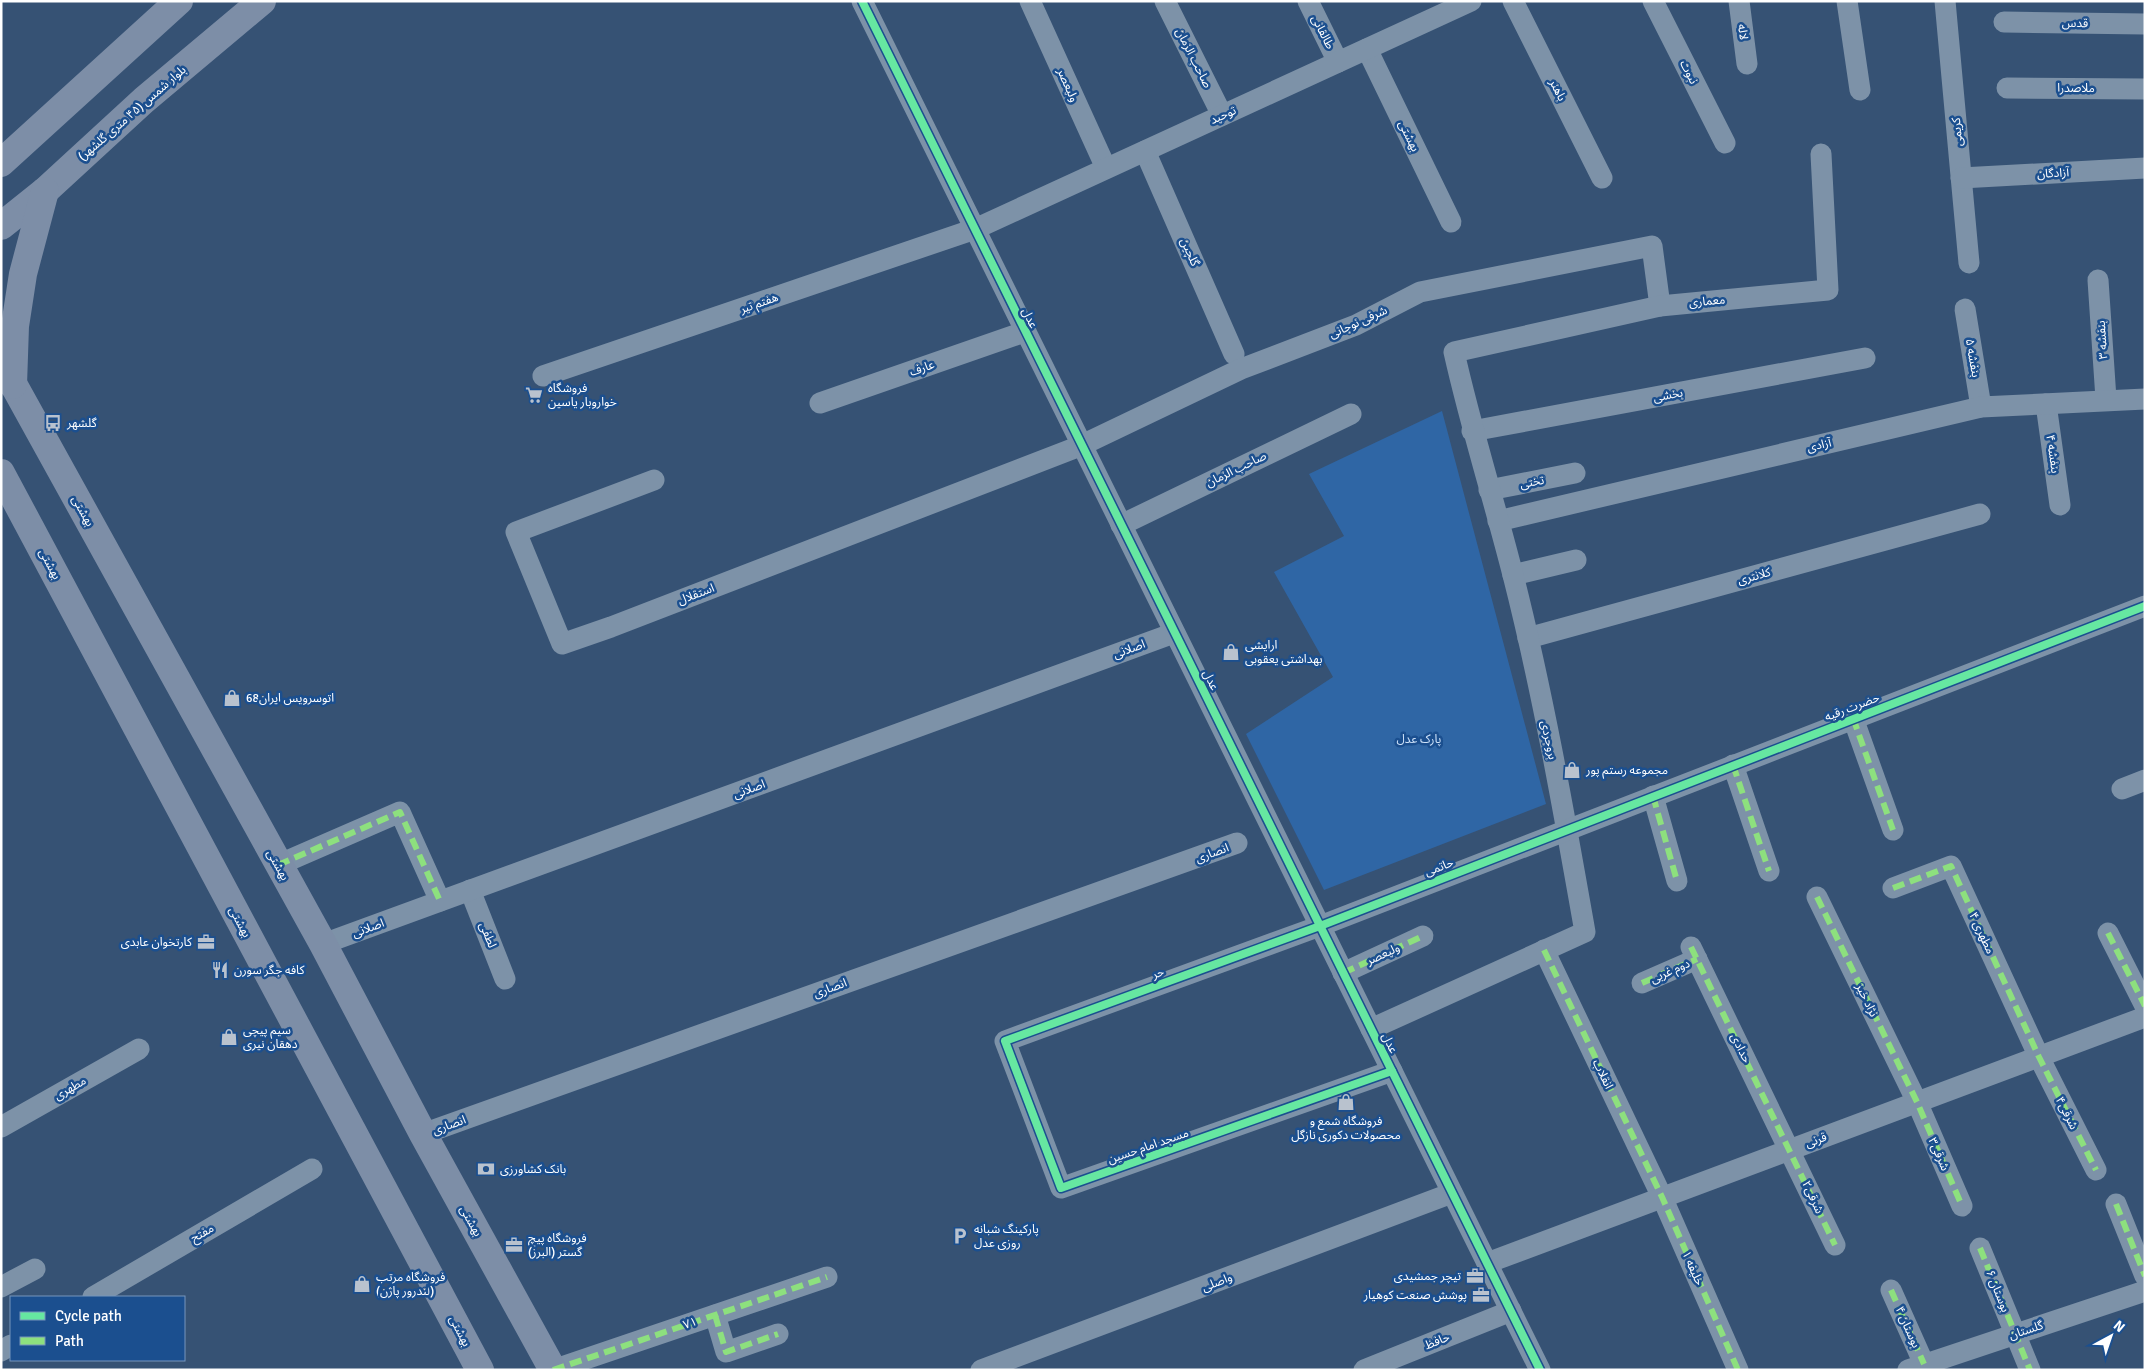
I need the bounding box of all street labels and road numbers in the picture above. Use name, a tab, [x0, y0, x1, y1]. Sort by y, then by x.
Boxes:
street label: طالقانی	[1308, 13, 1337, 52]
street label: قدس	[2062, 16, 2088, 31]
street label: لاله	[1734, 23, 1751, 41]
street label: صاحب الزمان	[1172, 26, 1215, 91]
street label: نبوت	[1676, 58, 1701, 87]
street label: بلوار شمس (۴۵ متری گلشهر)	[75, 63, 189, 164]
street label: ولیعصر	[1053, 65, 1082, 104]
street label: باهنر	[1545, 76, 1569, 104]
street label: ملاصدرا	[2057, 81, 2095, 96]
street label: توحید	[1208, 103, 1239, 128]
street label: کریمی	[1949, 116, 1966, 147]
street label: بهشتی	[1395, 118, 1422, 154]
street label: آزادگان	[2037, 165, 2070, 182]
street label: گلچین	[1177, 236, 1203, 270]
street label: هفتم تیر	[737, 290, 781, 318]
street label: معماری	[1688, 292, 1726, 311]
street label: شرفی نوجانی	[1327, 303, 1390, 342]
street label: عدل	[1018, 306, 1041, 331]
street label: بنفشه ۳	[2094, 320, 2111, 360]
street label: بنفشه ۵	[1962, 338, 1983, 379]
street label: عارف	[908, 357, 937, 380]
street label: بخشی	[1652, 385, 1684, 406]
street label: بنفشه ۴	[2042, 434, 2063, 474]
street label: آزادی	[1805, 435, 1833, 456]
street label: صاحب الزمان	[1204, 448, 1269, 491]
street label: تختی	[1519, 473, 1546, 492]
street label: بهشتى	[68, 493, 97, 529]
street label: بهشتی	[35, 546, 64, 582]
street label: کلانتری	[1736, 565, 1773, 588]
street label: استقلال	[676, 581, 717, 608]
street label: اصلانی	[1111, 637, 1147, 662]
street label: عدل	[1199, 668, 1222, 693]
street label: حضرت رقیه	[1823, 690, 1882, 725]
street label: بروجردی	[1537, 719, 1560, 761]
street label: اصلانی	[731, 777, 767, 802]
street label: انصاری	[1193, 840, 1231, 866]
street label: بهشتى	[263, 847, 292, 883]
street label: حاتمی	[1423, 855, 1456, 880]
street label: بهشتی	[225, 904, 254, 940]
street label: مطهری ۴	[1965, 910, 1998, 956]
street label: اصلانی	[350, 916, 386, 941]
street label: لطفی	[476, 920, 499, 950]
street label: ولیعصر	[1363, 940, 1402, 969]
street label: دوم غربی	[1648, 956, 1693, 988]
street label: حر	[1149, 964, 1166, 983]
street label: انصاری	[811, 975, 849, 1001]
street label: نژاد خیز	[1852, 980, 1881, 1019]
street label: عدل	[1378, 1031, 1401, 1056]
street label: حدادی	[1727, 1031, 1754, 1066]
street label: انقلاب	[1589, 1057, 1616, 1092]
street label: مطهری	[51, 1073, 89, 1104]
street label: ۴شرقی	[2052, 1094, 2081, 1132]
street label: انصاری	[430, 1112, 468, 1138]
street label: مسجد امام حسین	[1106, 1126, 1191, 1168]
street label: قرنی	[1803, 1130, 1829, 1151]
street label: ۳شرقی	[1925, 1135, 1952, 1173]
street label: ۲شرقی	[1798, 1178, 1827, 1216]
street label: بهشتى	[456, 1203, 485, 1239]
street label: مفتح	[188, 1221, 217, 1247]
street label: خلیفه ۱	[1678, 1249, 1707, 1288]
street label: بوستان ۶	[1982, 1268, 2013, 1314]
street label: واصلی	[1200, 1270, 1235, 1295]
street label: بوستان ۴	[1892, 1304, 1923, 1350]
street label: بهشتی	[445, 1313, 474, 1349]
street label: ۷۱	[681, 1314, 699, 1333]
street label: گلستان	[2007, 1318, 2046, 1343]
street label: حافظ	[1422, 1330, 1452, 1353]

